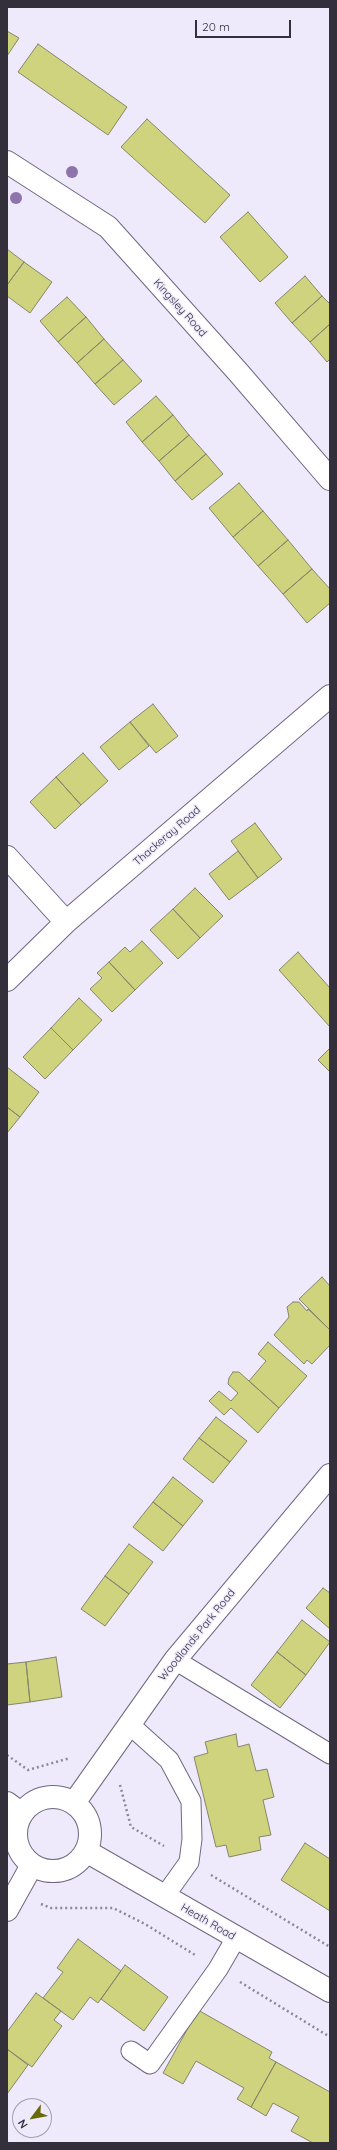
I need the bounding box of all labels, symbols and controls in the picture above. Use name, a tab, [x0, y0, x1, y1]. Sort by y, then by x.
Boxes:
scale bar	[197, 12, 293, 38]
text: 20 m	[202, 19, 230, 34]
street label: Kingsley Road	[151, 276, 209, 340]
street label: Thackeray Road	[131, 803, 203, 869]
street label: Woodlands Park Road	[156, 1586, 238, 1684]
street label: Heath Road	[178, 1901, 238, 1943]
north arrow	[12, 2098, 52, 2138]
text: N	[15, 2117, 31, 2131]

